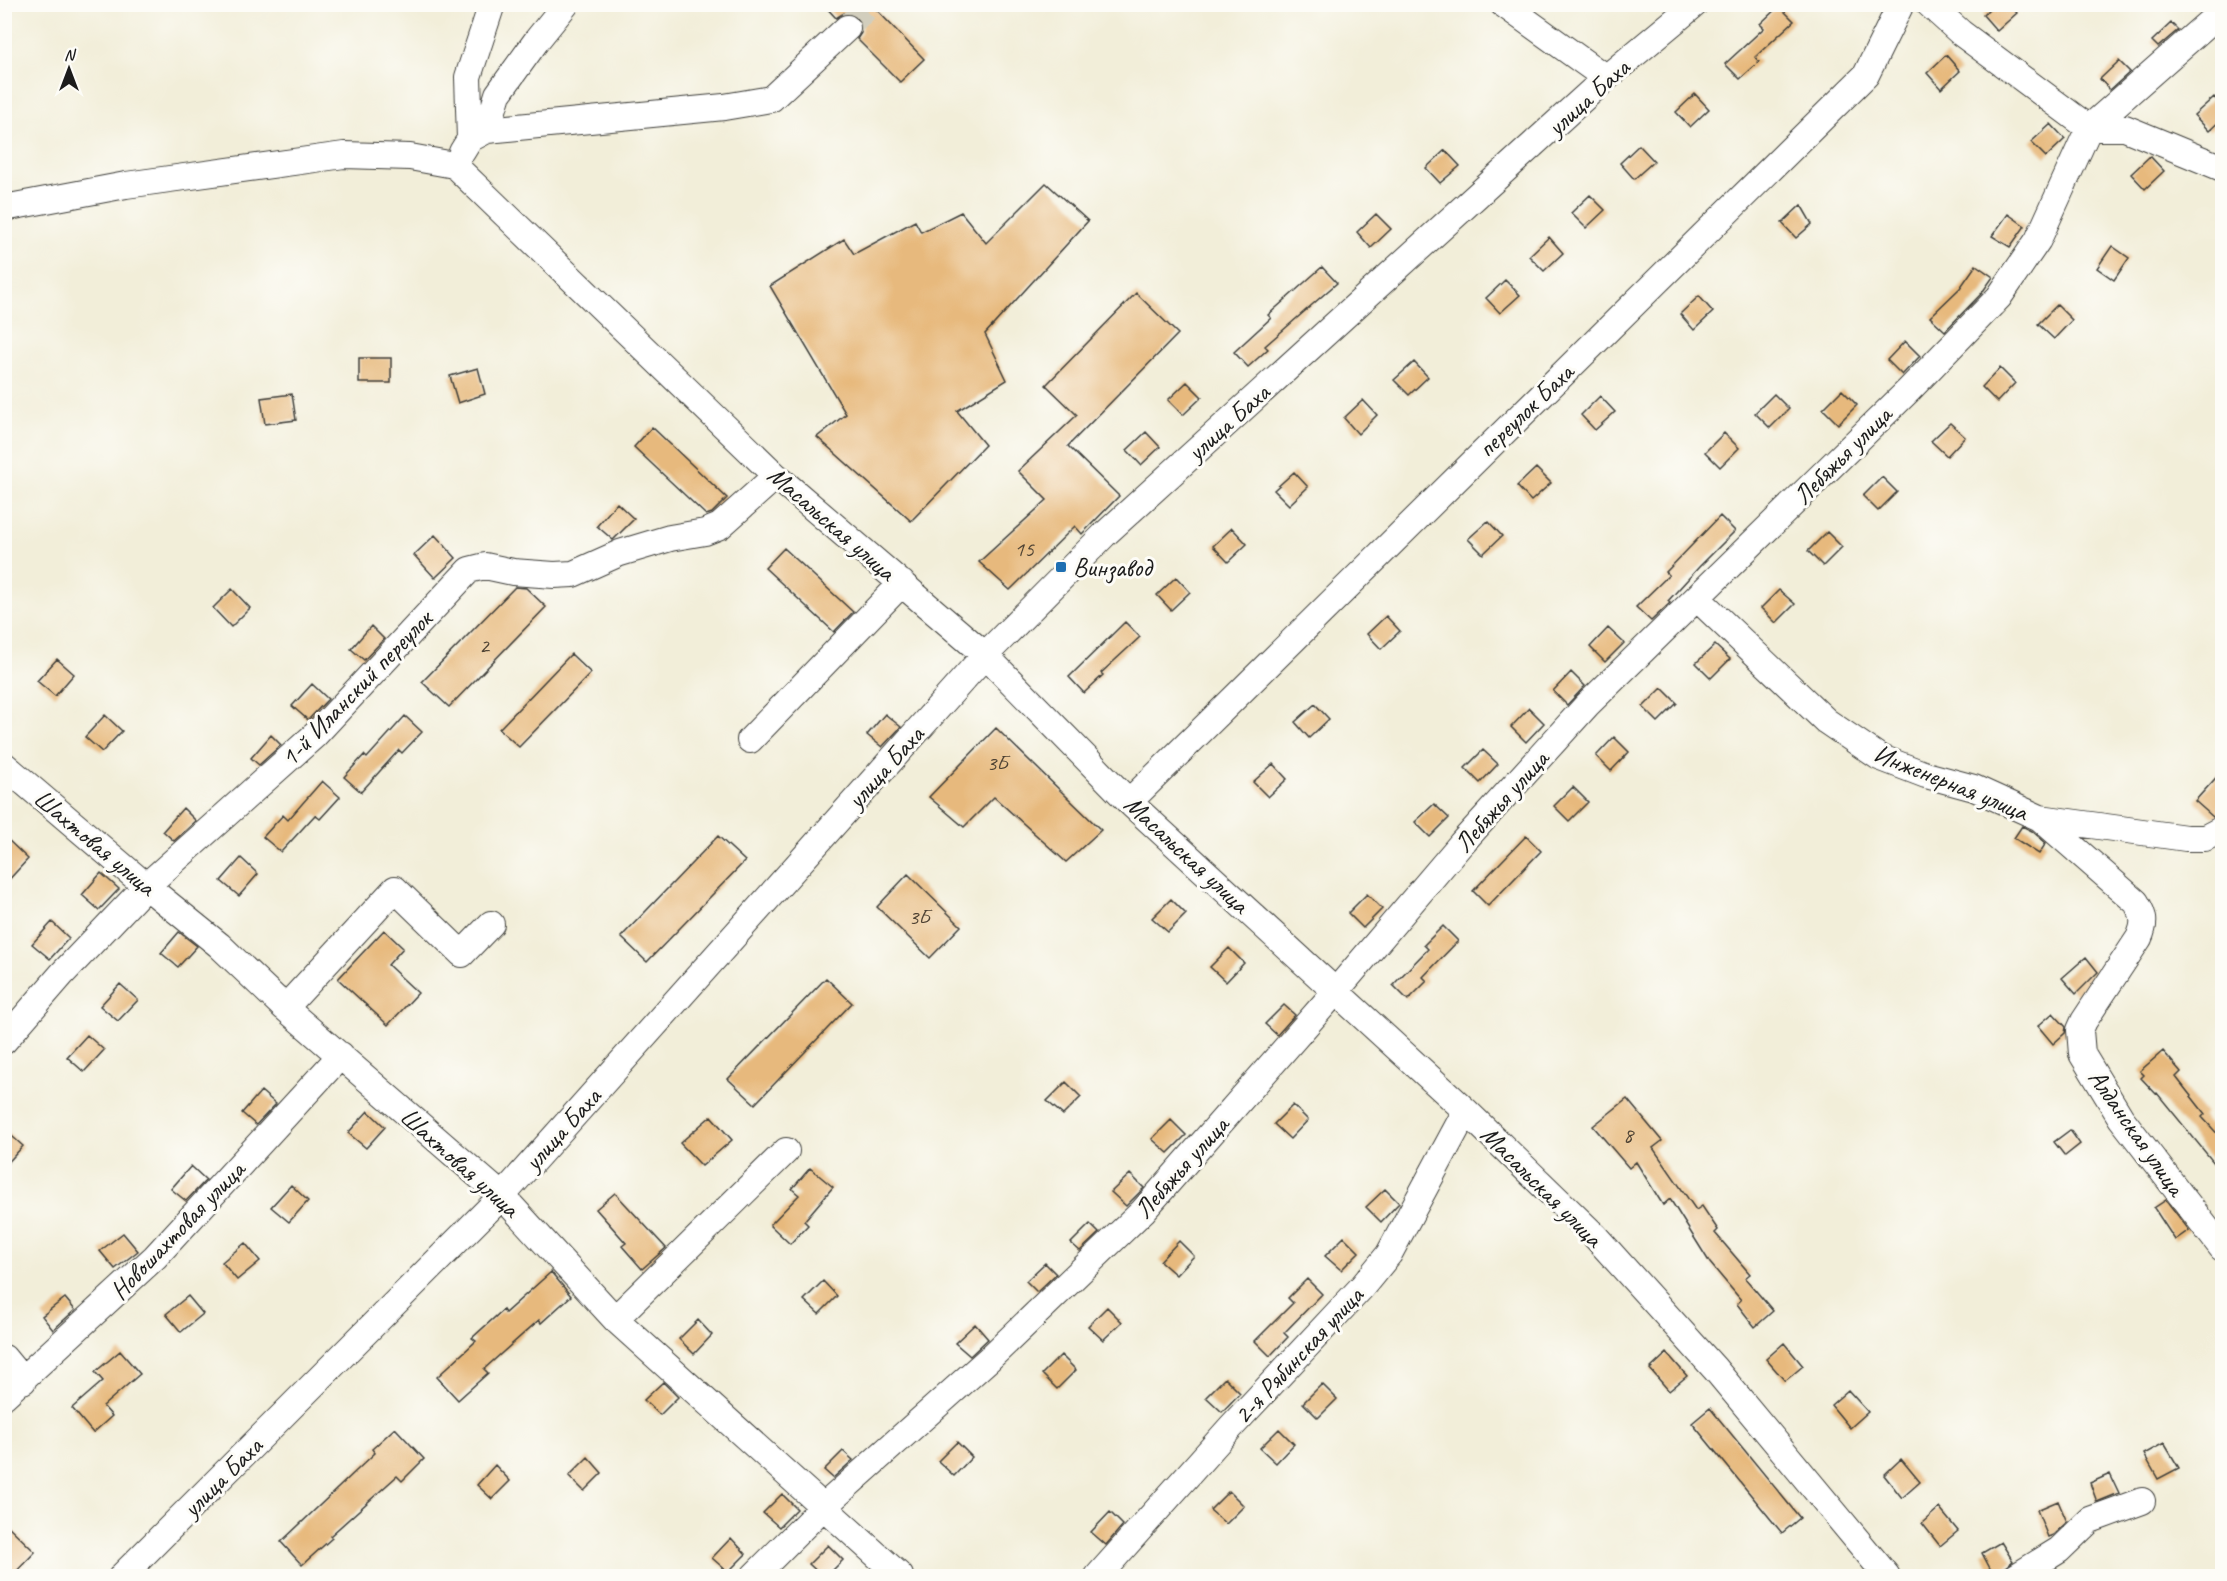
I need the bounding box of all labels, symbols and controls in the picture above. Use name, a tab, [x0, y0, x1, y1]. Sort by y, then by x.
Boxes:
north arrow	[39, 39, 99, 99]
text: N	[64, 45, 77, 65]
street label: улица Баха	[1539, 51, 1638, 144]
street label: переулок Баха	[1470, 355, 1582, 464]
street label: улица Баха	[1179, 376, 1278, 469]
street label: Лебяжья улица	[1786, 397, 1900, 512]
street label: Масальская улица	[761, 459, 904, 589]
house number: 15	[1014, 535, 1035, 563]
place label: Винзавод	[1073, 551, 1154, 584]
marker: Винзавод	[1054, 560, 1068, 574]
street label: 1-й Иланский переулок	[273, 602, 441, 773]
house number: 2	[479, 632, 491, 660]
street label: улица Баха	[838, 718, 932, 817]
street label: Инженерная улица	[1869, 737, 2034, 829]
street label: Лебяжья улица	[1447, 742, 1557, 859]
house number: 3Б	[986, 749, 1011, 777]
street label: Шахтовая улица	[27, 782, 164, 904]
street label: Масальская улица	[1117, 788, 1257, 922]
house number: 3Б	[908, 903, 933, 931]
street label: Алданская улица	[2081, 1063, 2194, 1204]
street label: улица Баха	[515, 1080, 609, 1179]
street label: Шахтовая улица	[393, 1100, 527, 1226]
street label: Лебяжья улица	[1127, 1108, 1237, 1225]
street label: Масальская улица	[1474, 1118, 1611, 1255]
house number: 8	[1623, 1121, 1635, 1149]
street label: Новошахтовая улица	[103, 1152, 254, 1307]
street label: 2-я Рябинская улица	[1226, 1279, 1372, 1431]
street label: улица Баха	[174, 1429, 271, 1526]

